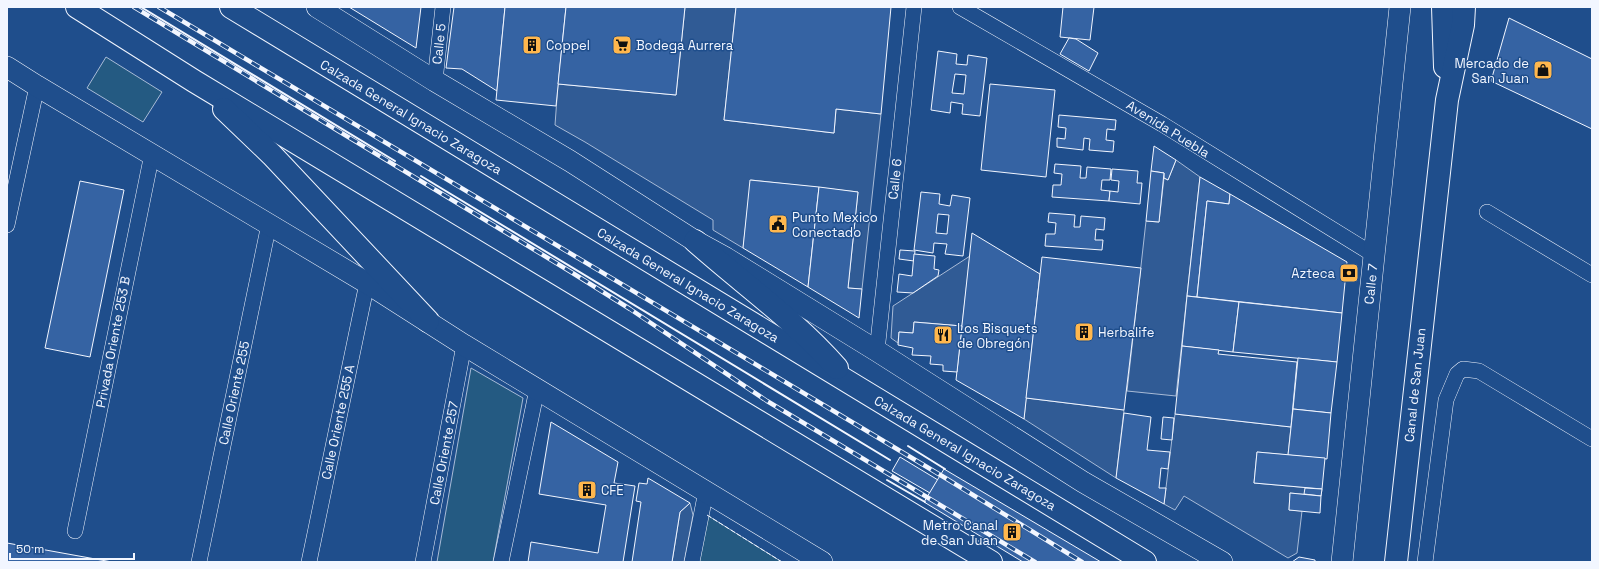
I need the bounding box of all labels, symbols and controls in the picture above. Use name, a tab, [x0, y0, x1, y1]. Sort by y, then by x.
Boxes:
street label: Calle 5	[428, 23, 450, 65]
building icon: Coppel	[521, 34, 543, 56]
supermarket icon: Bodega Aurrera	[611, 34, 633, 56]
place label: Coppel	[546, 37, 590, 54]
place label: Bodega Aurrera	[636, 37, 734, 54]
place label: Mercado de San Juan	[1455, 55, 1529, 87]
street label: Calzada General Ignacio Zaragoza	[317, 56, 506, 178]
shop icon: Mercado de San Juan	[1532, 59, 1554, 81]
street label: Avenida Puebla	[1123, 97, 1213, 162]
street label: Calle 6	[884, 158, 906, 200]
place label: Punto Mexico Conectado	[792, 209, 878, 241]
public building icon: Punto Mexico Conectado	[767, 213, 789, 235]
street label: Calzada General Ignacio Zaragoza	[594, 224, 783, 346]
bank icon: Azteca	[1338, 262, 1360, 284]
street label: Calle 7	[1360, 263, 1382, 305]
place label: Azteca	[1291, 265, 1336, 282]
street label: Privada Oriente 253 B	[92, 275, 134, 409]
place label: Los Bisquets de Obregón	[957, 320, 1038, 352]
building icon: Herbalife	[1073, 321, 1095, 343]
restaurant icon: Los Bisquets de Obregón	[932, 324, 954, 346]
place label: Herbalife	[1098, 324, 1154, 341]
street label: Canal de San Juan	[1401, 327, 1429, 443]
street label: Calle Oriente 255	[215, 339, 253, 446]
street label: Calle Oriente 255 A	[318, 363, 358, 481]
street label: Calzada General Ignacio Zaragoza	[871, 392, 1060, 514]
street label: Calle Oriente 257	[426, 400, 462, 506]
building icon: CFE	[576, 479, 598, 501]
place label: CFE	[601, 482, 624, 499]
place label: Metro Canal de San Juan	[921, 517, 998, 549]
building icon: Metro Canal de San Juan	[1001, 521, 1023, 543]
scale bar	[10, 535, 134, 561]
text: 50 m	[16, 541, 44, 557]

